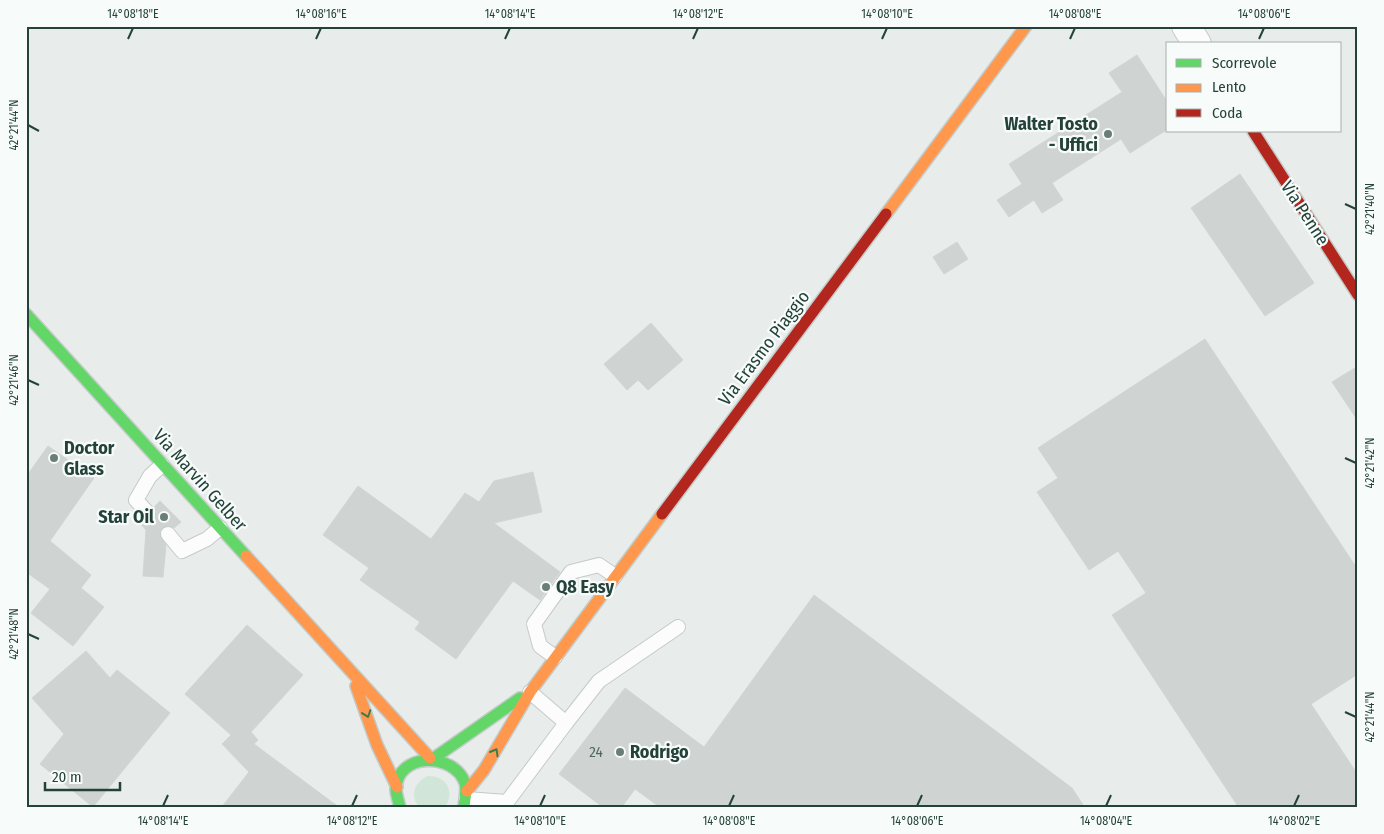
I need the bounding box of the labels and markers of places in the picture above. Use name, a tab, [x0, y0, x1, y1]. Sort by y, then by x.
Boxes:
place label: Walter Tosto - Uffici	[1005, 113, 1098, 156]
marker: Walter Tosto - Uffici	[1102, 128, 1114, 140]
place label: Doctor Glass	[64, 437, 115, 480]
marker: Doctor Glass	[48, 452, 60, 464]
place label: Star Oil	[98, 506, 154, 528]
marker: Star Oil	[158, 511, 170, 523]
place label: Q8 Easy	[556, 576, 614, 598]
marker: Q8 Easy	[540, 581, 552, 593]
place label: Rodrigo	[630, 741, 689, 763]
marker: Rodrigo	[614, 746, 626, 758]

